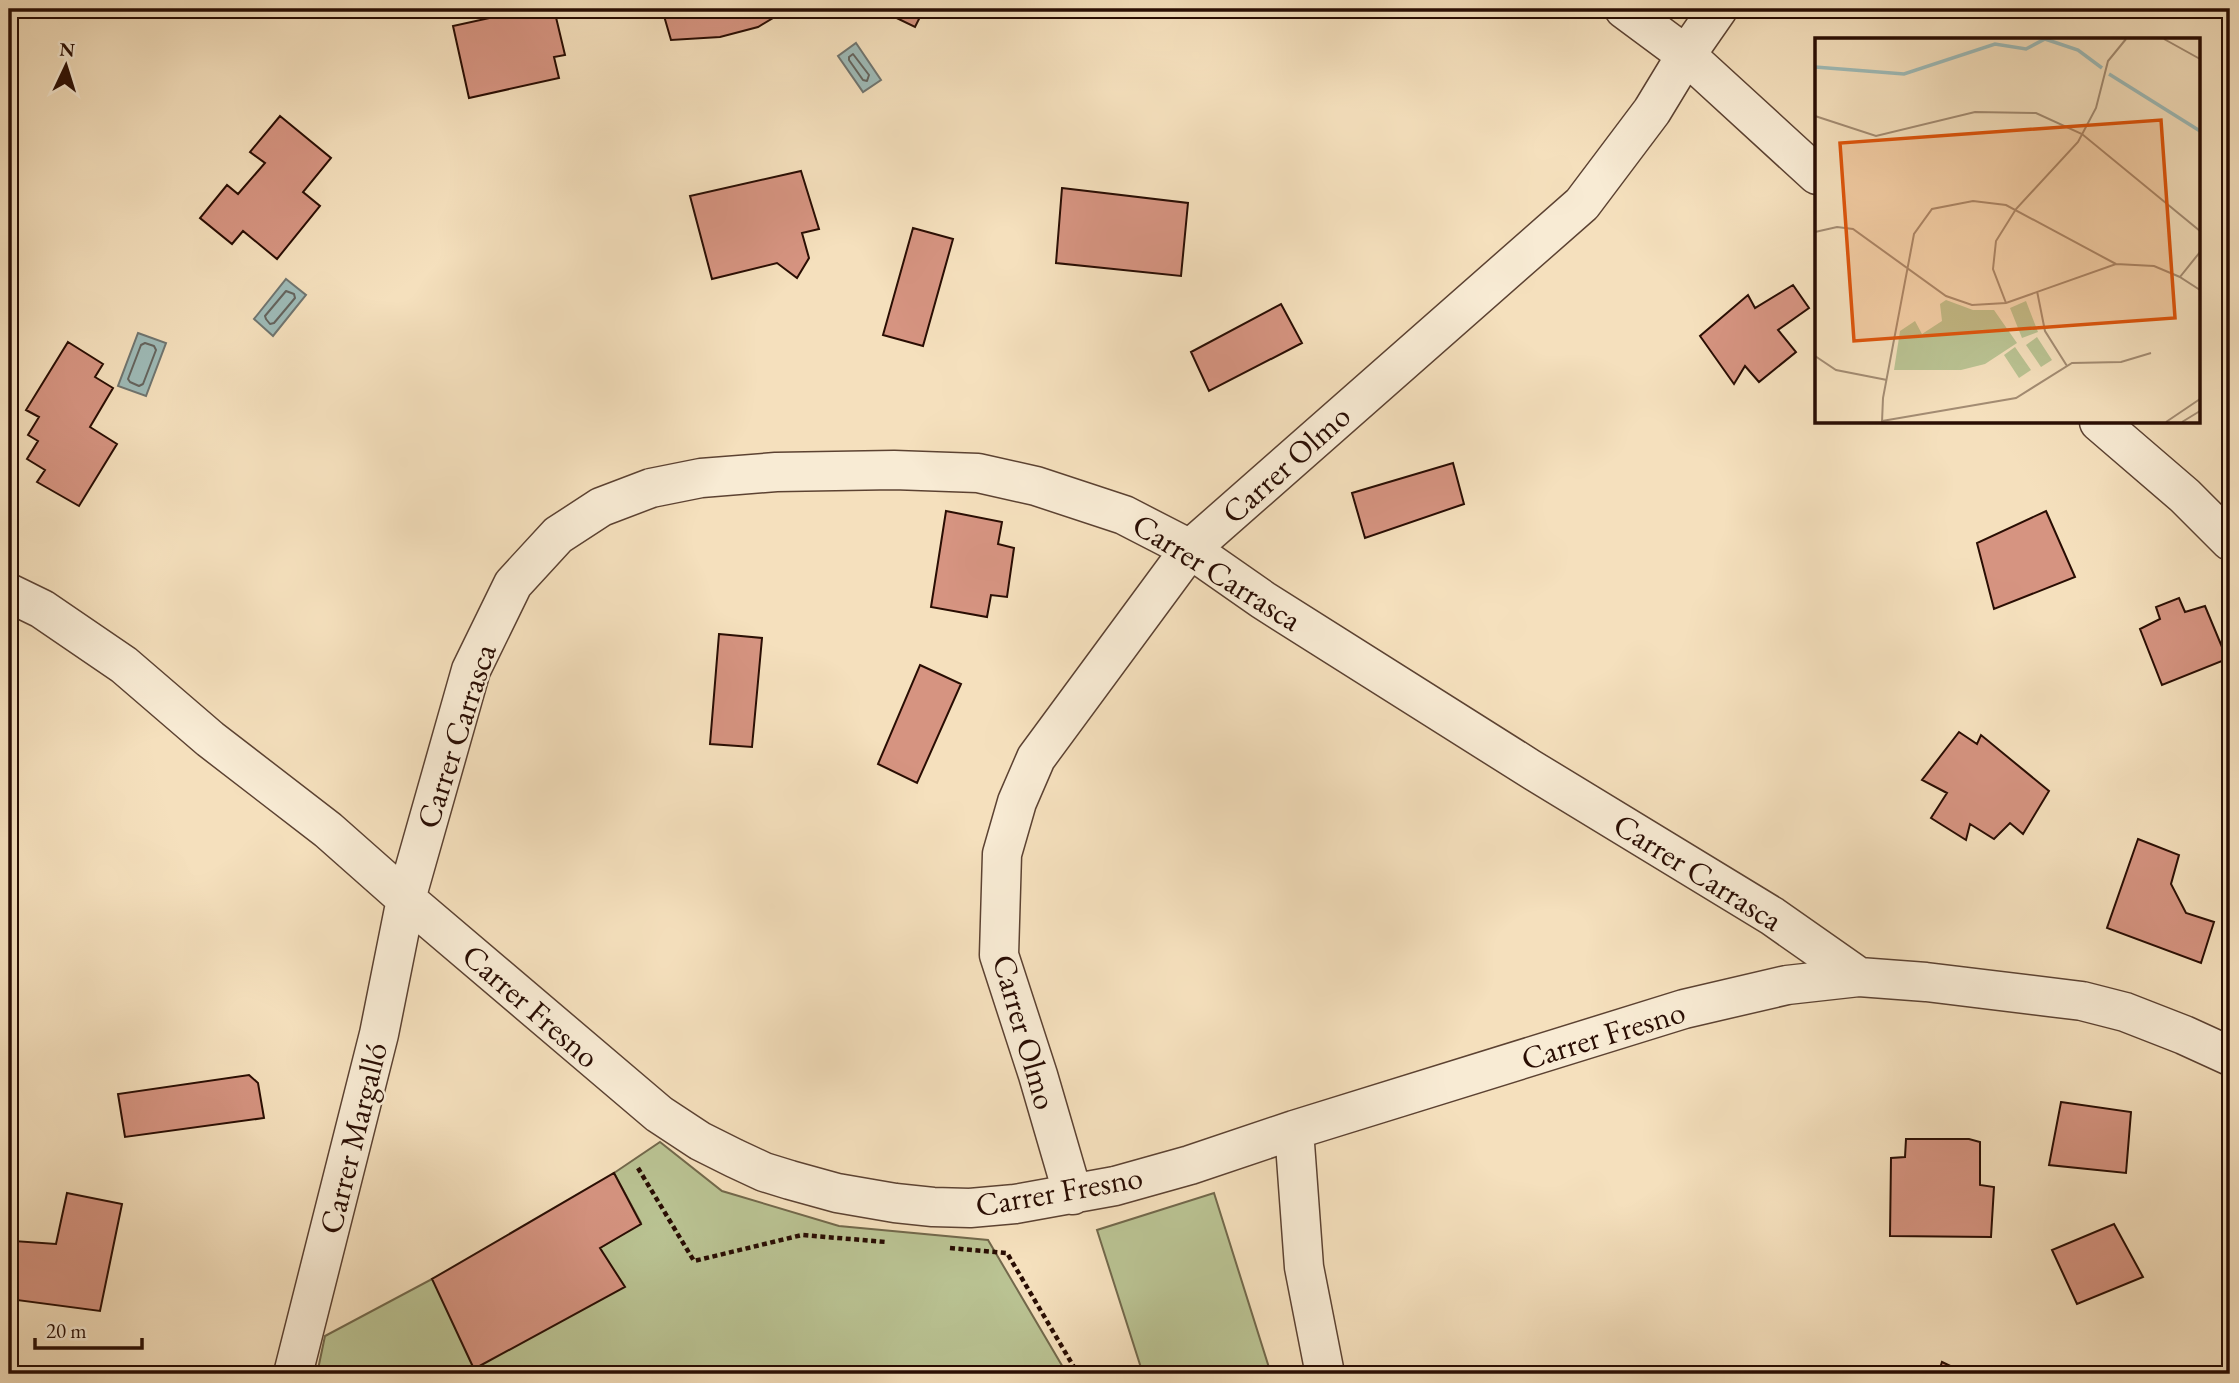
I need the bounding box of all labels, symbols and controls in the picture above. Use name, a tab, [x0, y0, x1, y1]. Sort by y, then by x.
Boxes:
north arrow	[32, 32, 102, 102]
text: N	[59, 37, 76, 63]
inset map	[1815, 38, 2200, 424]
street label: Carrer Olmo	[1213, 395, 1359, 533]
street label: Carrer Carrasca	[1125, 503, 1310, 641]
street label: Carrer Carrasca	[406, 638, 506, 834]
street label: Carrer Carrasca	[1606, 803, 1791, 941]
street label: Carrer Fresno	[453, 935, 609, 1077]
street label: Carrer Olmo	[983, 950, 1067, 1114]
street label: Carrer Fresno	[1516, 990, 1690, 1080]
street label: Carrer Margalló	[309, 1038, 397, 1238]
street label: Carrer Fresno	[972, 1156, 1146, 1226]
scale bar	[35, 1306, 142, 1350]
text: 20 m	[46, 1317, 87, 1344]

